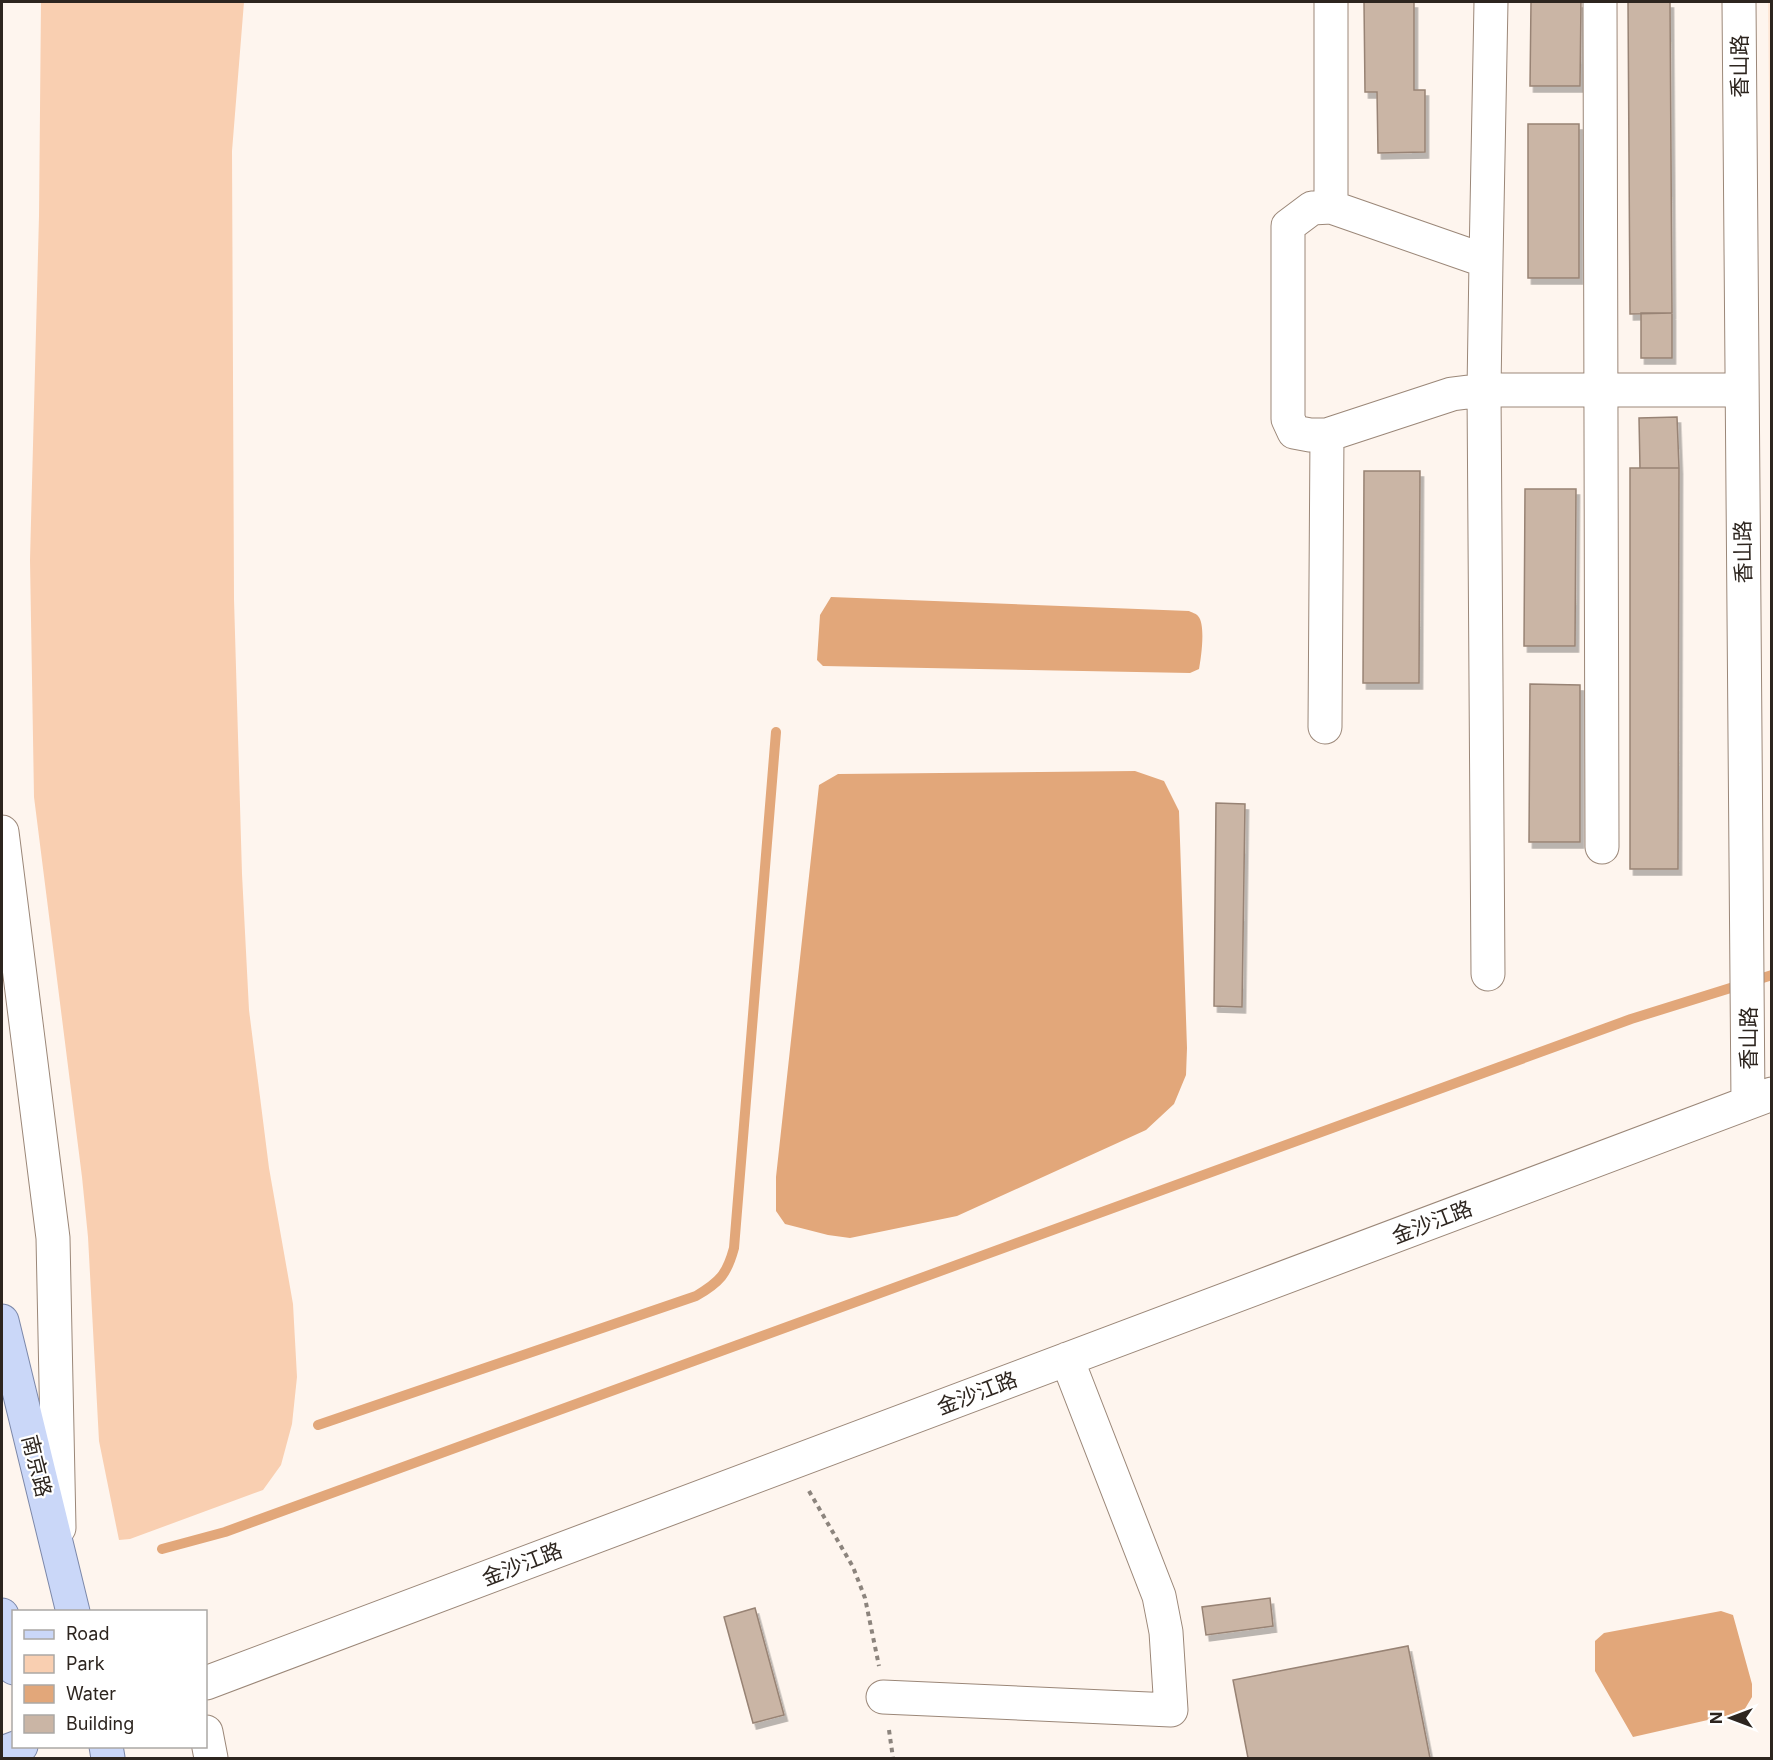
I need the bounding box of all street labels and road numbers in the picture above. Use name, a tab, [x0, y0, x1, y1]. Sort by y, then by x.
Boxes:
street label: 香山路	[1727, 35, 1752, 98]
street label: 香山路	[1730, 520, 1756, 584]
street label: 香山路	[1736, 1007, 1761, 1070]
street label: 金沙江路	[1388, 1195, 1476, 1249]
street label: 金沙江路	[933, 1366, 1021, 1420]
street label: 南京路	[17, 1432, 57, 1500]
street label: 金沙江路	[478, 1537, 566, 1591]

